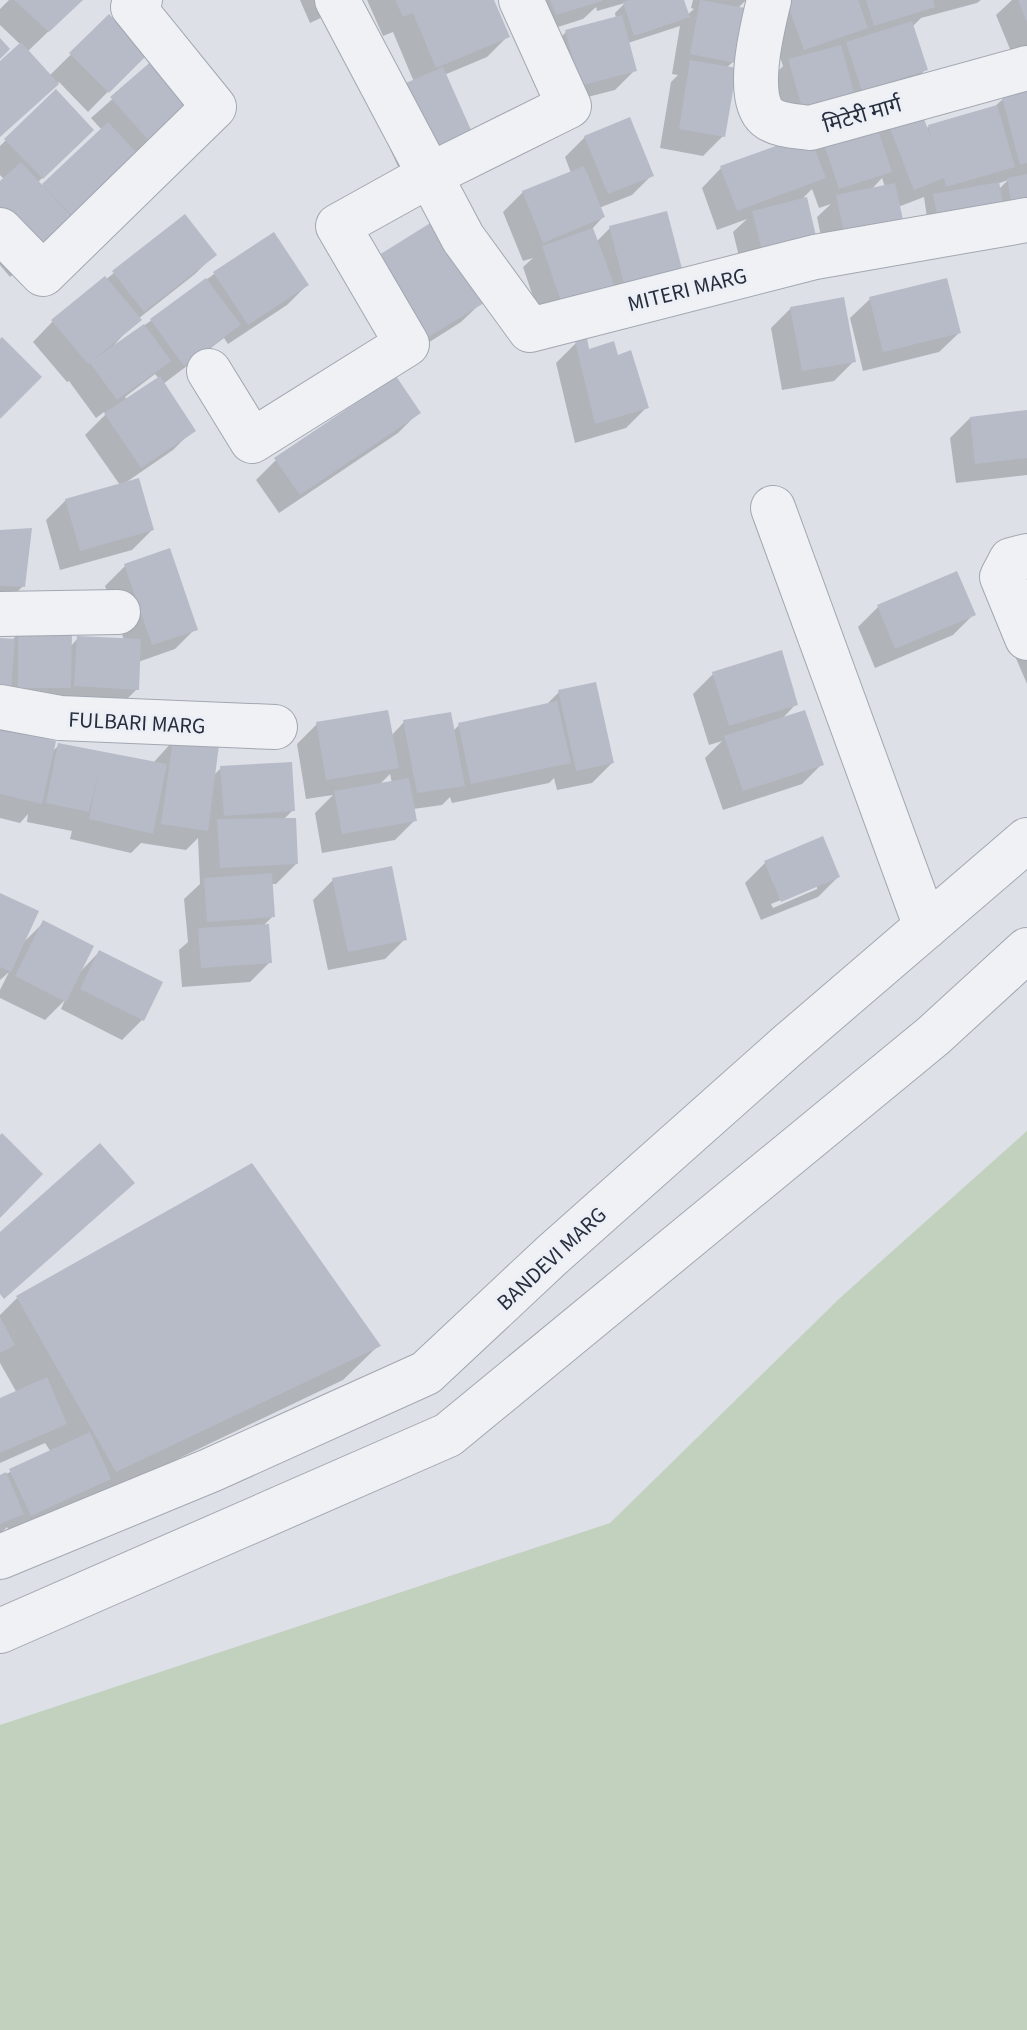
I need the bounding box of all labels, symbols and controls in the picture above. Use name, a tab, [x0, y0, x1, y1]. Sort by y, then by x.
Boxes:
street label: मिटेरी मार्ग	[819, 88, 906, 141]
street label: MITERI MARG	[624, 260, 750, 320]
street label: FULBARI MARG	[68, 703, 206, 743]
street label: BANDEVI MARG	[490, 1199, 614, 1318]

